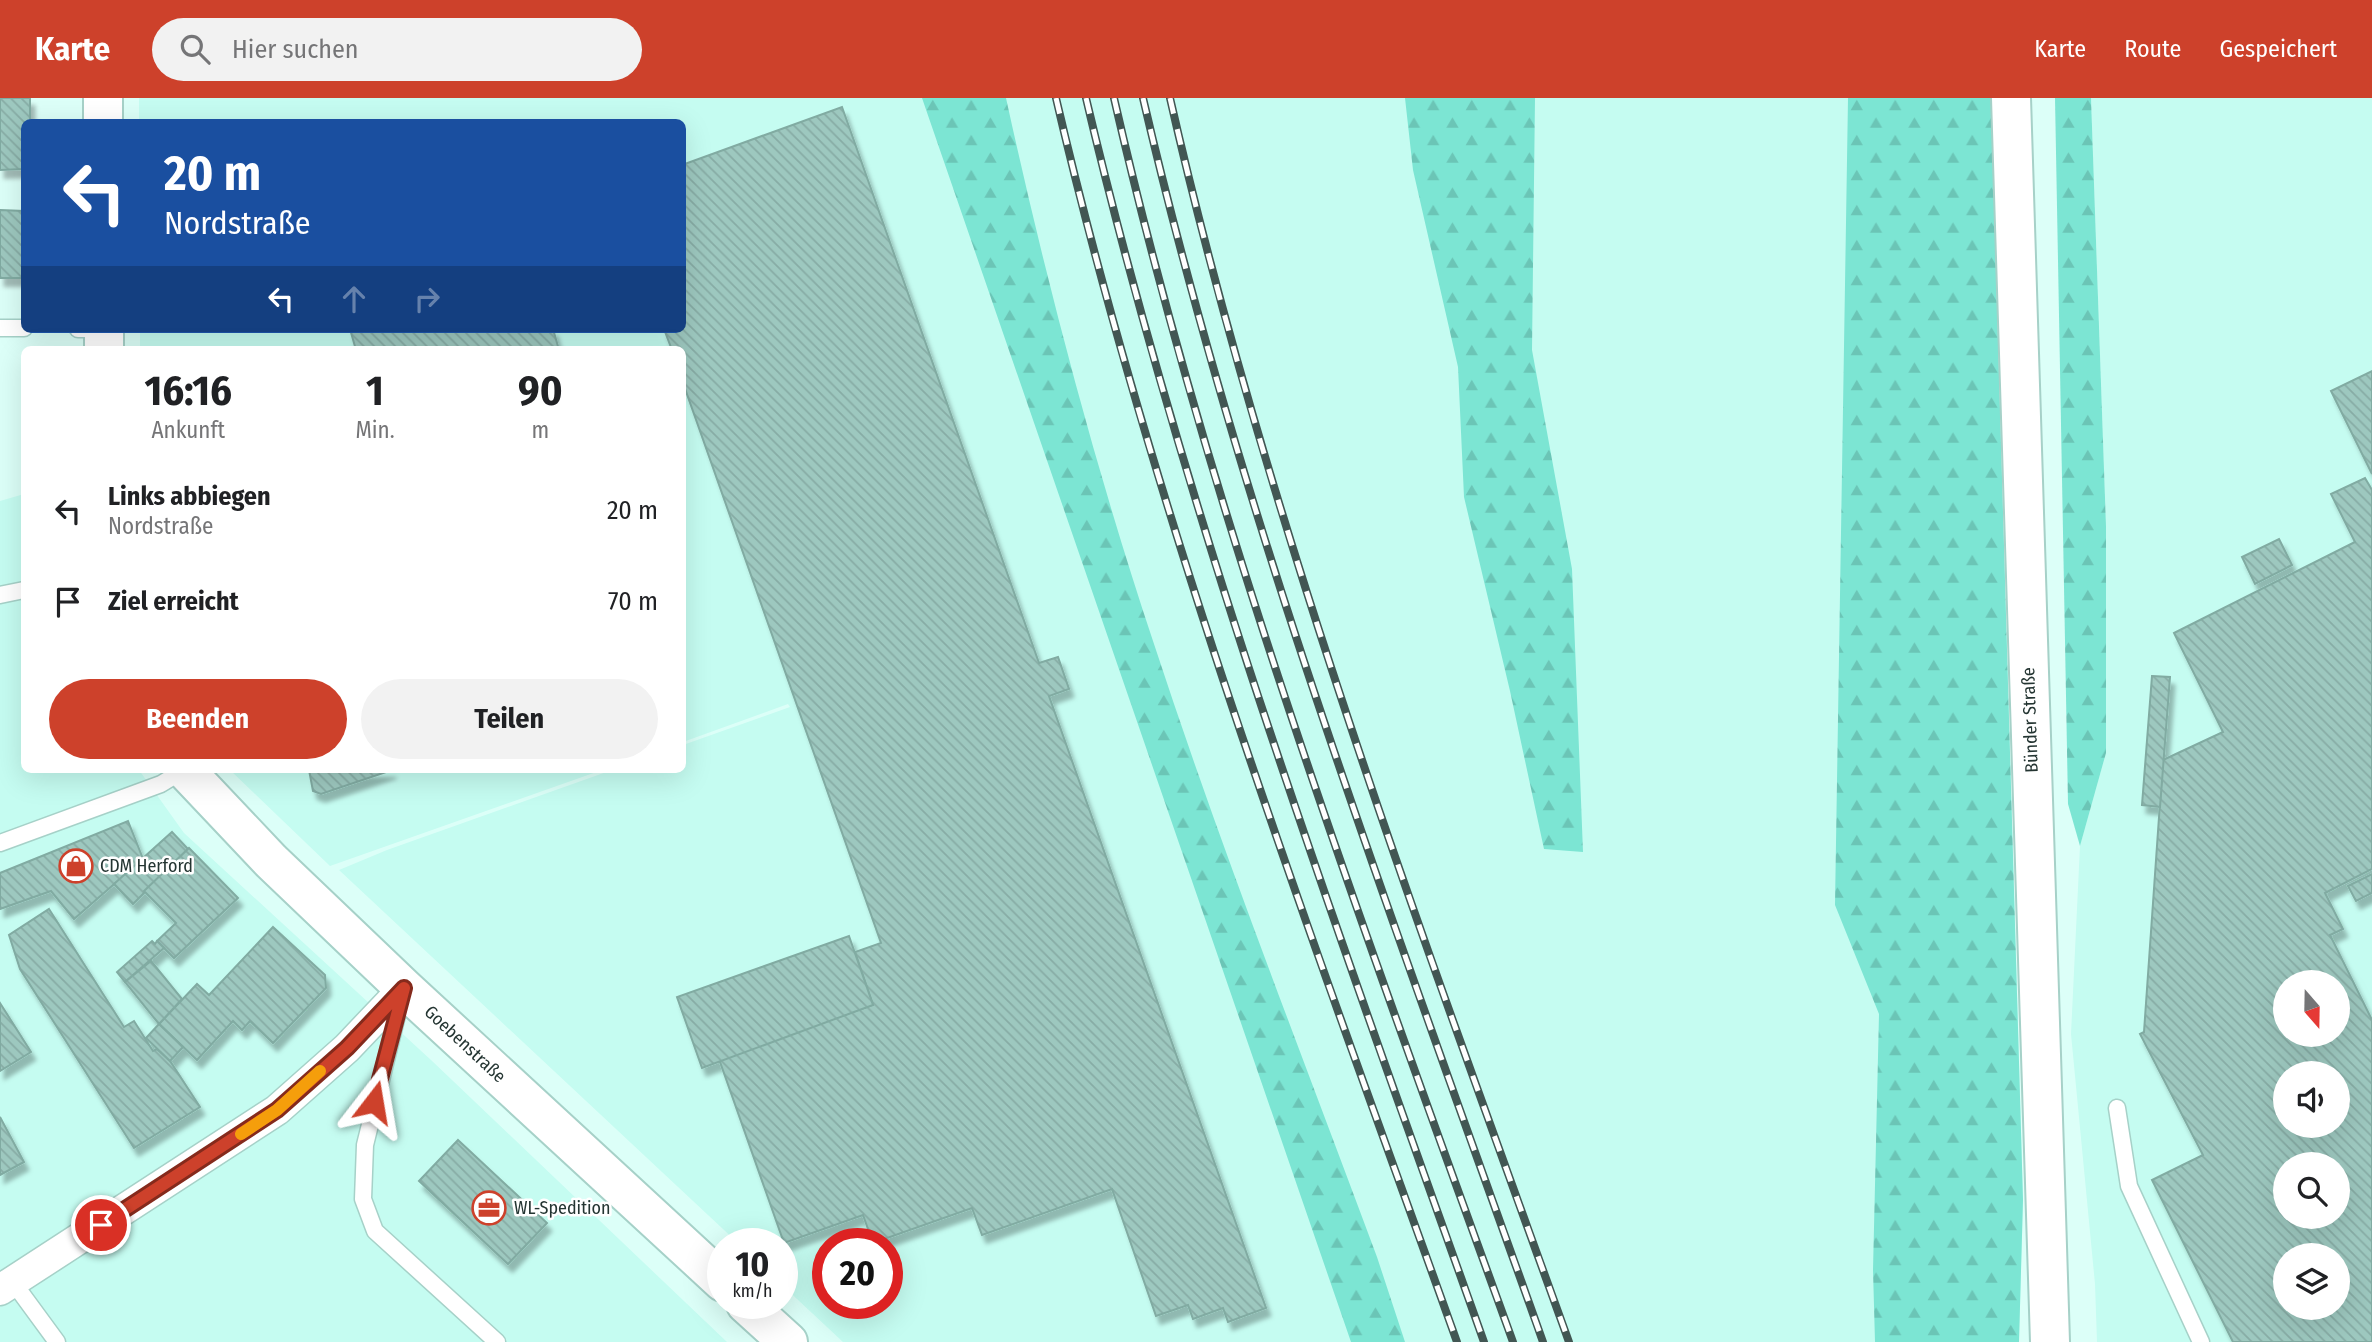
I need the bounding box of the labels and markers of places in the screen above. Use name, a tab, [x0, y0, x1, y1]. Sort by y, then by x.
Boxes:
shop icon: CDM Herford	[57, 847, 95, 885]
place label: CDM Herford	[100, 855, 193, 877]
office icon: WL-Spedition	[470, 1189, 508, 1227]
pin	[71, 1195, 131, 1255]
place label: WL-Spedition	[514, 1197, 611, 1219]

